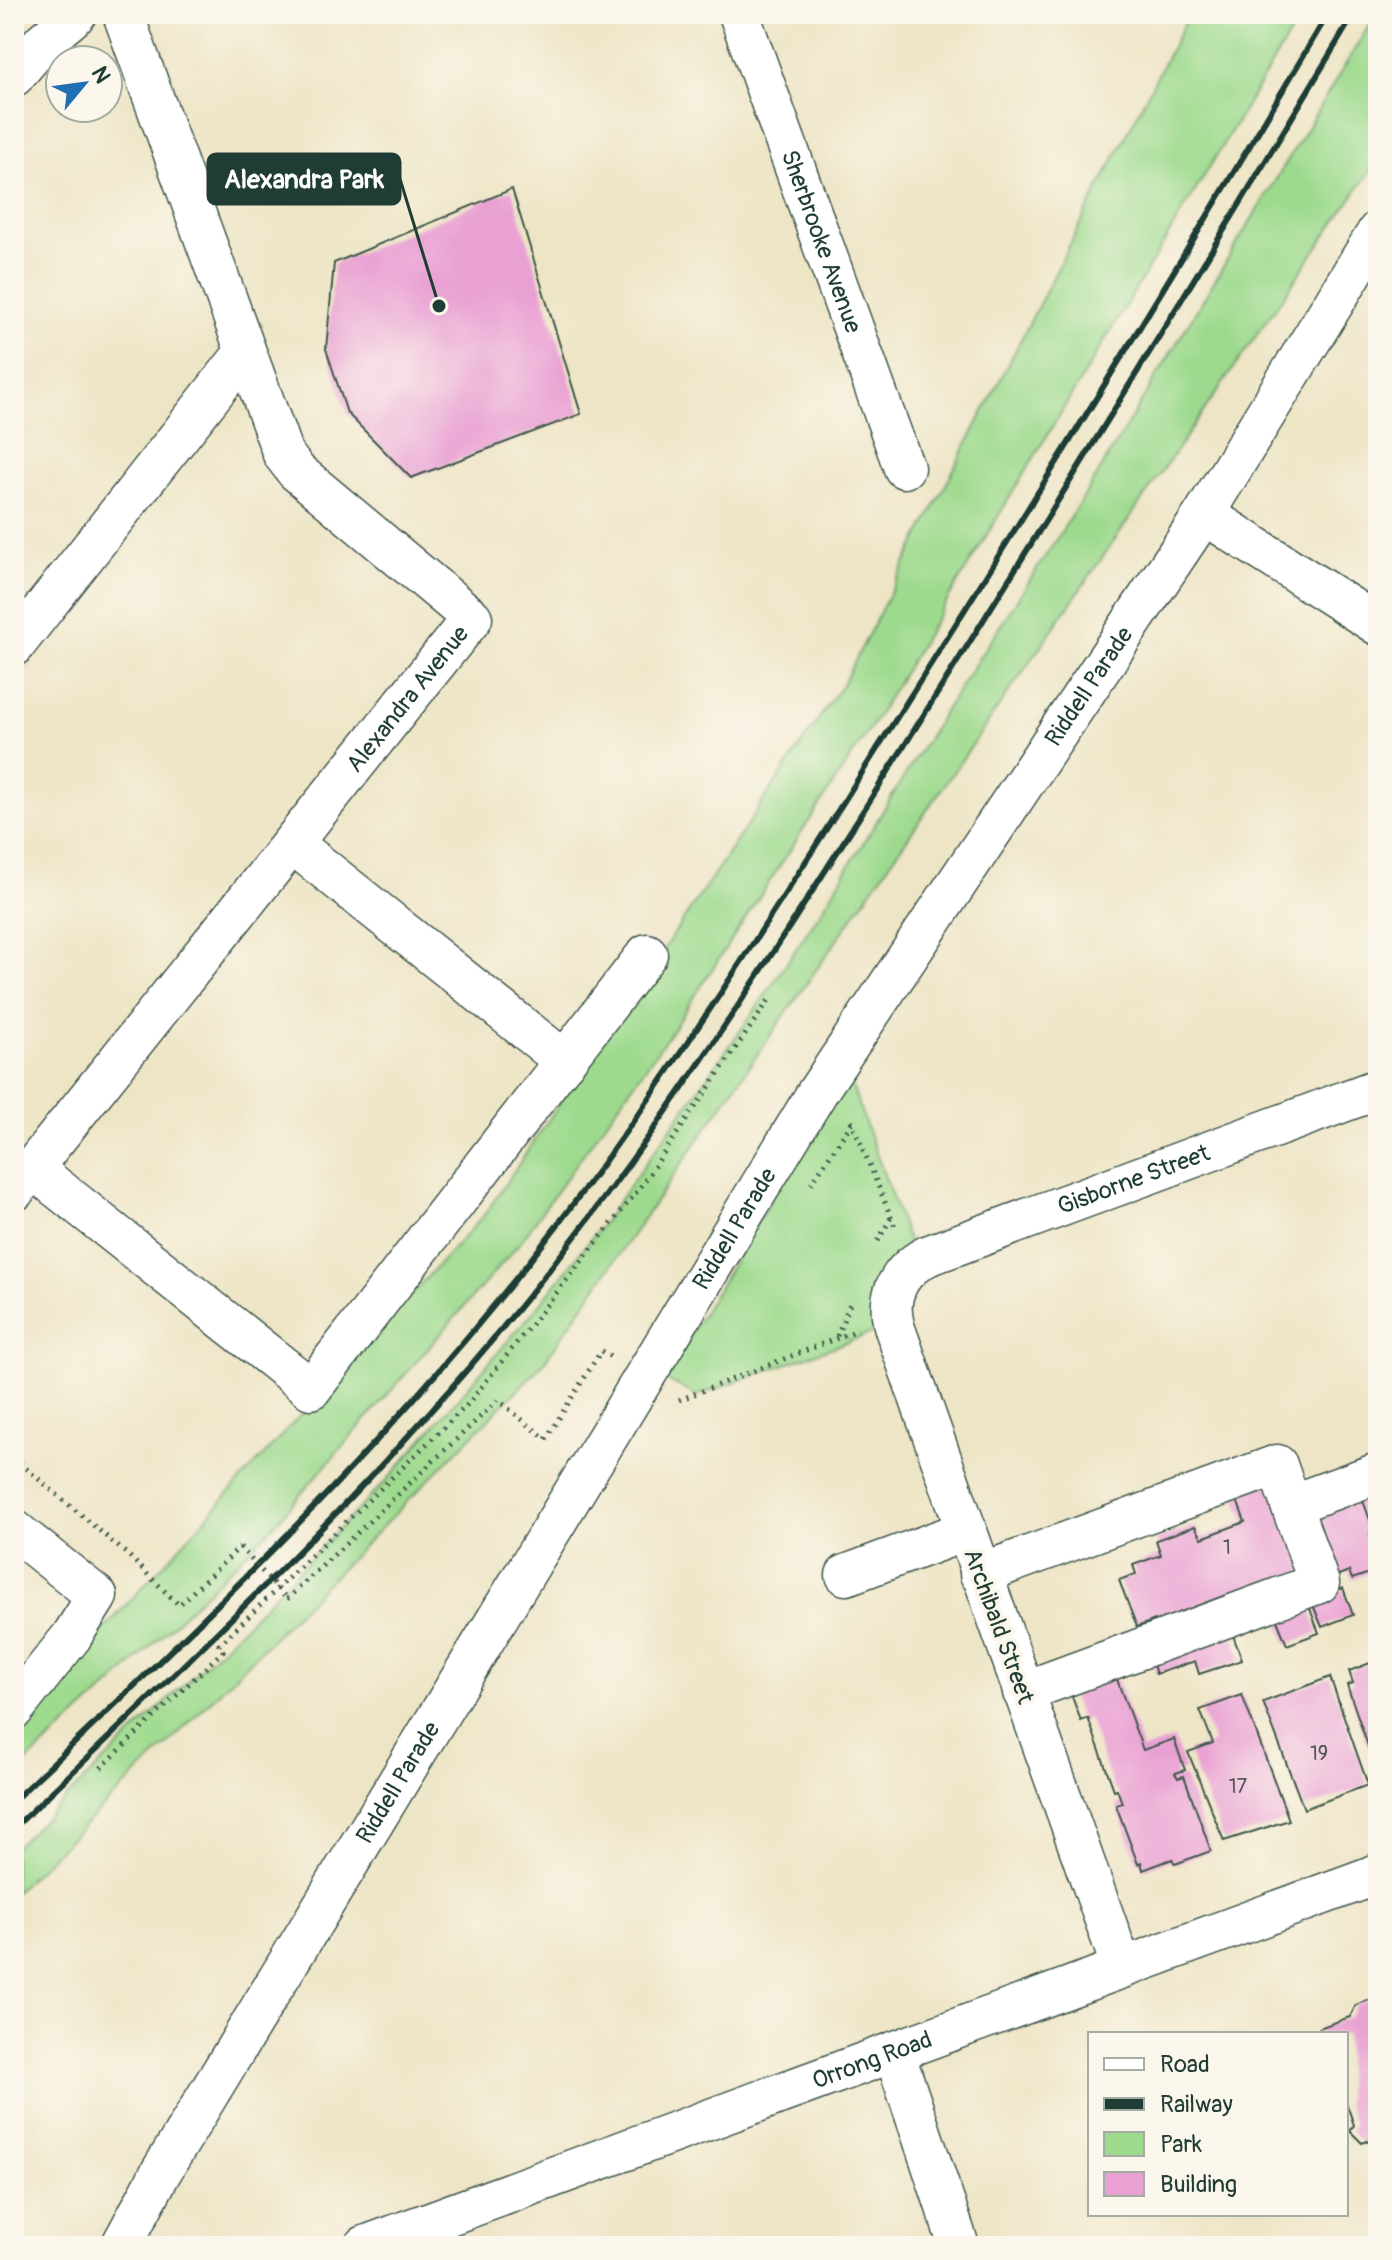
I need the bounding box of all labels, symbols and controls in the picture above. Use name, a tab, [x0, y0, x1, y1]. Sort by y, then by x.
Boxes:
north arrow	[44, 44, 124, 124]
text: N	[85, 61, 117, 88]
street label: Sherbrooke Avenue	[775, 146, 868, 337]
callout: Alexandra Park	[208, 154, 400, 204]
text: Alexandra Park	[224, 164, 385, 196]
street label: Alexandra Avenue	[340, 620, 475, 778]
street label: Riddell Parade	[1039, 621, 1140, 752]
street label: Gisborne Street	[1054, 1138, 1214, 1221]
street label: Riddell Parade	[687, 1163, 783, 1295]
house number: 1	[1223, 1535, 1231, 1560]
street label: Archibald Street	[957, 1545, 1040, 1708]
street label: Riddell Parade	[350, 1716, 446, 1849]
house number: 19	[1310, 1741, 1328, 1766]
house number: 17	[1229, 1774, 1248, 1799]
street label: Orrong Road	[808, 2025, 936, 2096]
legend	[1088, 2032, 1348, 2216]
text: Road	[1160, 2050, 1210, 2079]
text: Railway	[1160, 2090, 1233, 2119]
text: Park	[1160, 2130, 1202, 2159]
text: Building	[1160, 2170, 1237, 2199]

